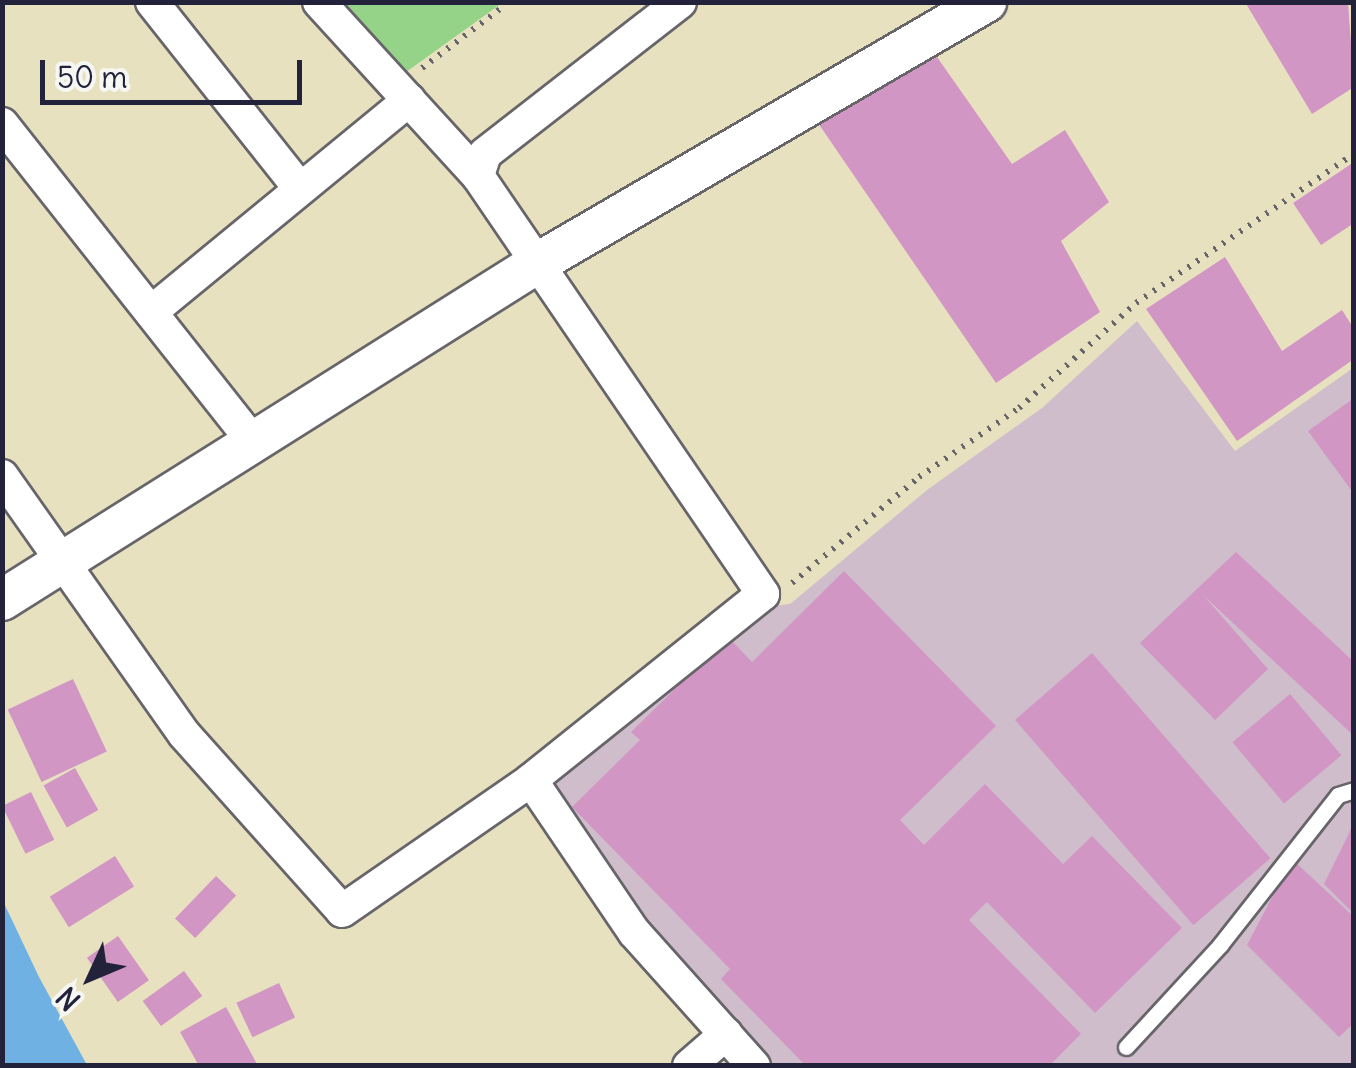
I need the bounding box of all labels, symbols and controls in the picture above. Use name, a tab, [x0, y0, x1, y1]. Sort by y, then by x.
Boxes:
scale bar	[45, 40, 308, 102]
text: 50 m	[57, 58, 127, 96]
north arrow	[40, 928, 140, 1028]
text: N	[49, 979, 88, 1018]

